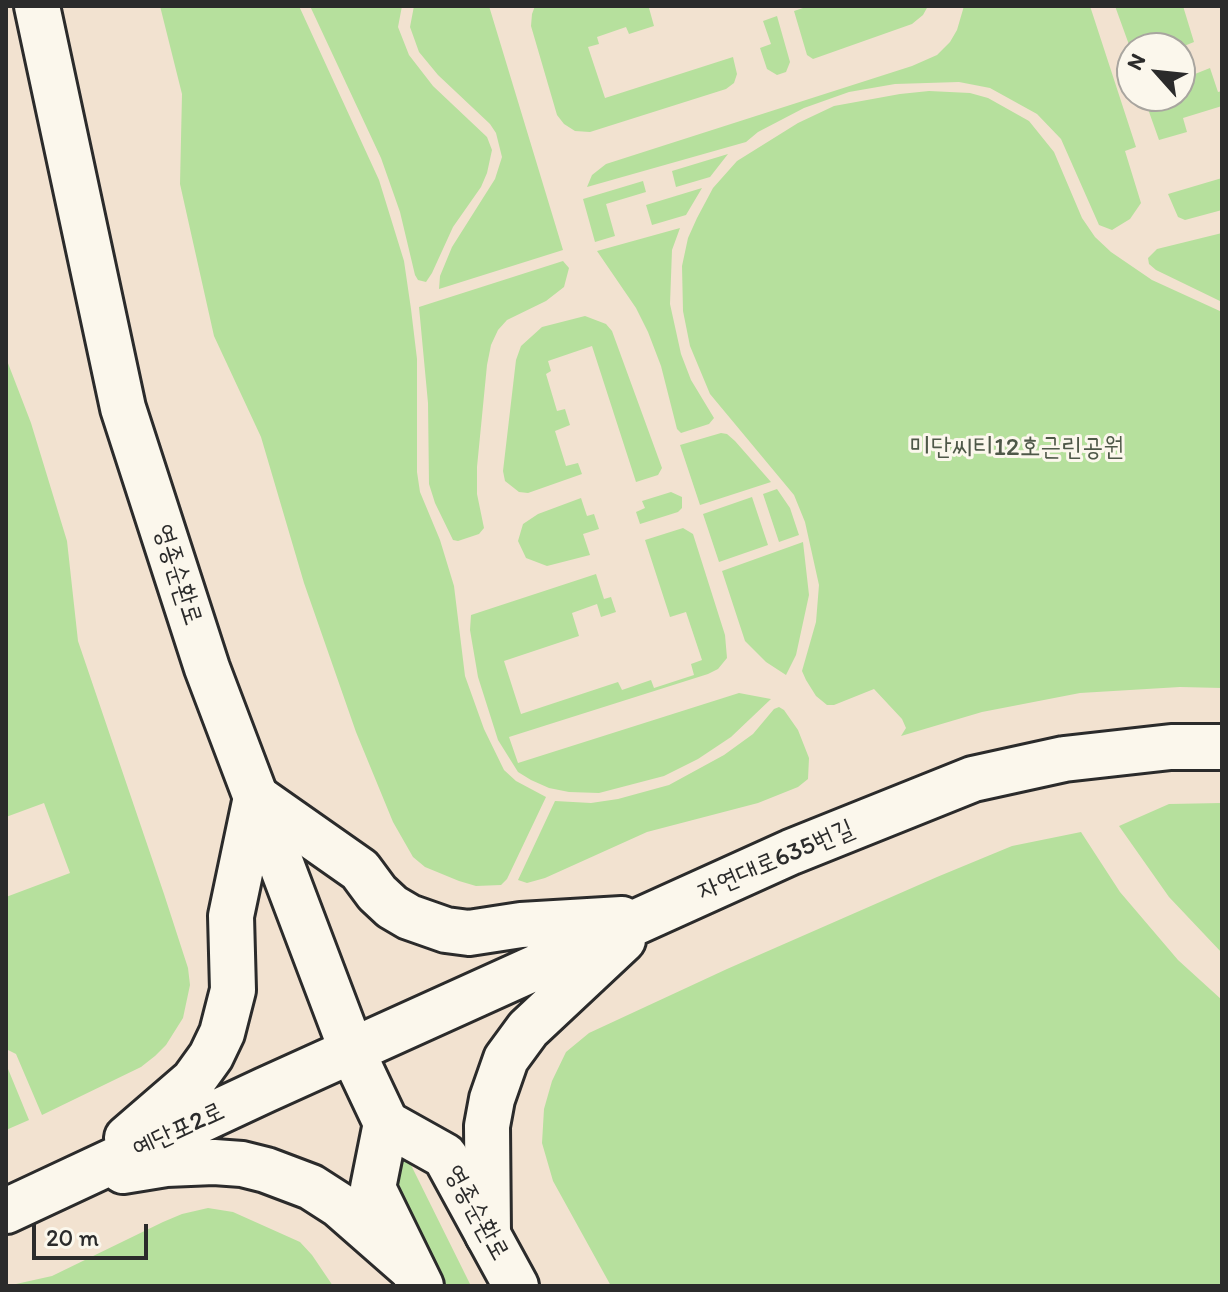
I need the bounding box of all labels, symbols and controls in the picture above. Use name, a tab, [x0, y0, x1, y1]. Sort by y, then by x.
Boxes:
north arrow	[1116, 32, 1196, 112]
text: N	[1121, 49, 1151, 75]
park label: 미단씨티12호근린공원	[910, 432, 1124, 464]
street label: 영종순환로	[146, 520, 208, 630]
street label: 자연대로635번길	[693, 814, 859, 908]
street label: 예단포2로	[128, 1096, 230, 1166]
street label: 영종순환로	[437, 1160, 515, 1266]
scale bar	[36, 1208, 152, 1258]
text: 20 m	[46, 1223, 99, 1252]

